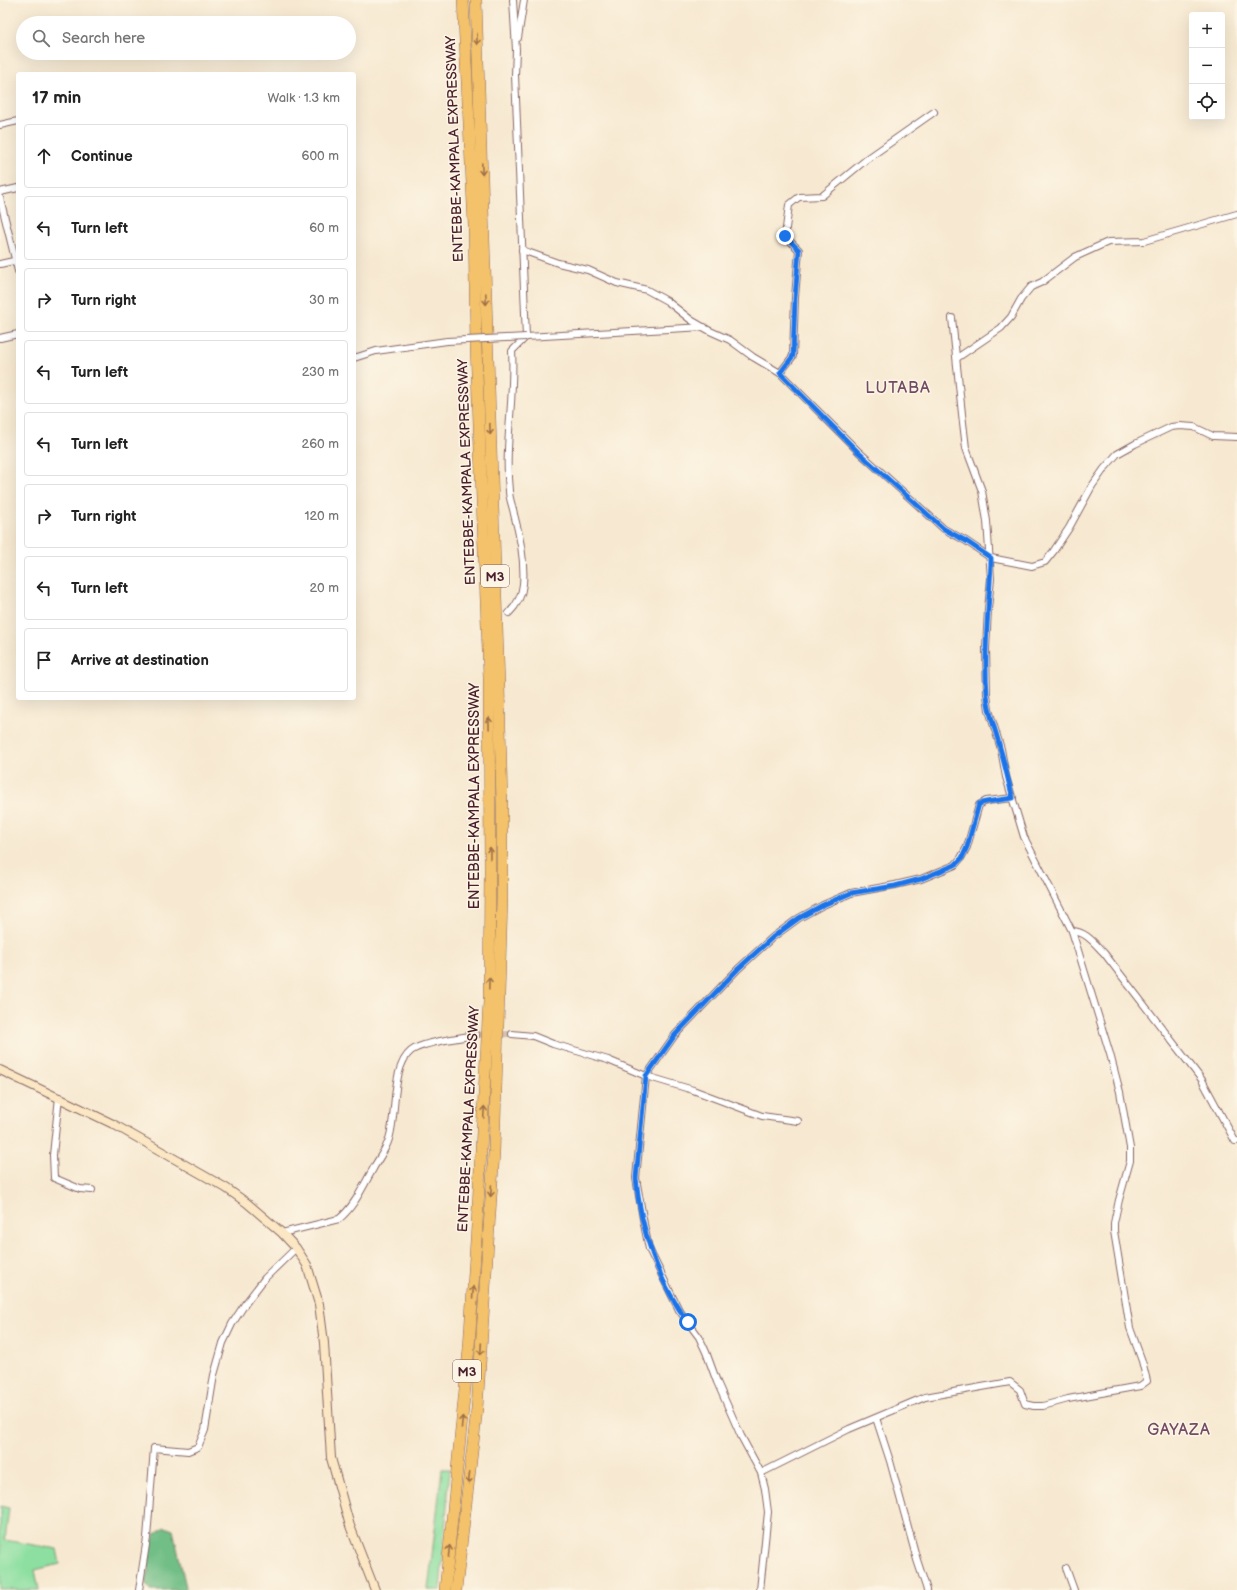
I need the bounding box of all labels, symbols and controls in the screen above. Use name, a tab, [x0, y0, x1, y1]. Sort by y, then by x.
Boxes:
map controls	[1189, 12, 1225, 120]
button: +	[1189, 12, 1225, 48]
search box	[16, 16, 356, 60]
icon: search	[30, 27, 52, 49]
text: Search here	[62, 29, 145, 48]
one-way arrow	[474, 32, 481, 45]
street label: ENTEBBE-KAMPALA EXPRESSWAY	[442, 35, 467, 262]
button: −	[1189, 48, 1225, 84]
button: locate	[1189, 84, 1225, 120]
text: 17 min	[32, 88, 81, 108]
text: Walk · 1.3 km	[268, 90, 340, 106]
icon: ahead	[33, 145, 55, 167]
text: Continue	[71, 147, 133, 166]
text: 600 m	[302, 148, 339, 164]
one-way arrow	[478, 162, 486, 175]
icon: left	[33, 217, 55, 239]
text: Turn left	[71, 219, 128, 238]
text: 60 m	[309, 220, 339, 236]
route end	[776, 227, 794, 245]
icon: right	[33, 289, 55, 311]
text: Turn right	[71, 291, 136, 310]
text: 30 m	[309, 292, 339, 308]
one-way arrow	[482, 292, 490, 305]
street label: ENTEBBE-KAMPALA EXPRESSWAY	[454, 358, 479, 585]
icon: left	[33, 361, 55, 383]
text: Turn left	[71, 363, 128, 382]
text: 230 m	[302, 364, 339, 380]
district label: LUTABA	[865, 379, 931, 398]
one-way arrow	[486, 422, 494, 435]
icon: left	[33, 433, 55, 455]
text: Turn left	[71, 435, 128, 454]
text: 260 m	[301, 436, 339, 452]
icon: right	[33, 505, 55, 527]
text: Turn right	[71, 507, 136, 526]
text: 120 m	[304, 508, 339, 524]
road number: M3	[481, 565, 509, 587]
icon: left	[33, 577, 55, 599]
text: Turn left	[71, 579, 128, 598]
text: 20 m	[309, 580, 339, 596]
icon: arrive	[33, 649, 55, 671]
text: Arrive at destination	[71, 651, 209, 670]
street label: ENTEBBE-KAMPALA EXPRESSWAY	[466, 682, 483, 909]
one-way arrow	[485, 717, 493, 730]
one-way arrow	[486, 847, 494, 860]
one-way arrow	[485, 977, 493, 990]
street label: ENTEBBE-KAMPALA EXPRESSWAY	[454, 1005, 483, 1233]
one-way arrow	[480, 1106, 487, 1119]
one-way arrow	[488, 1184, 495, 1197]
one-way arrow	[469, 1286, 476, 1299]
route start	[679, 1313, 697, 1331]
one-way arrow	[477, 1342, 484, 1355]
road number: M3	[453, 1360, 481, 1382]
one-way arrow	[459, 1416, 466, 1429]
district label: GAYAZA	[1147, 1421, 1211, 1440]
one-way arrow	[465, 1471, 473, 1484]
one-way arrow	[446, 1545, 453, 1558]

